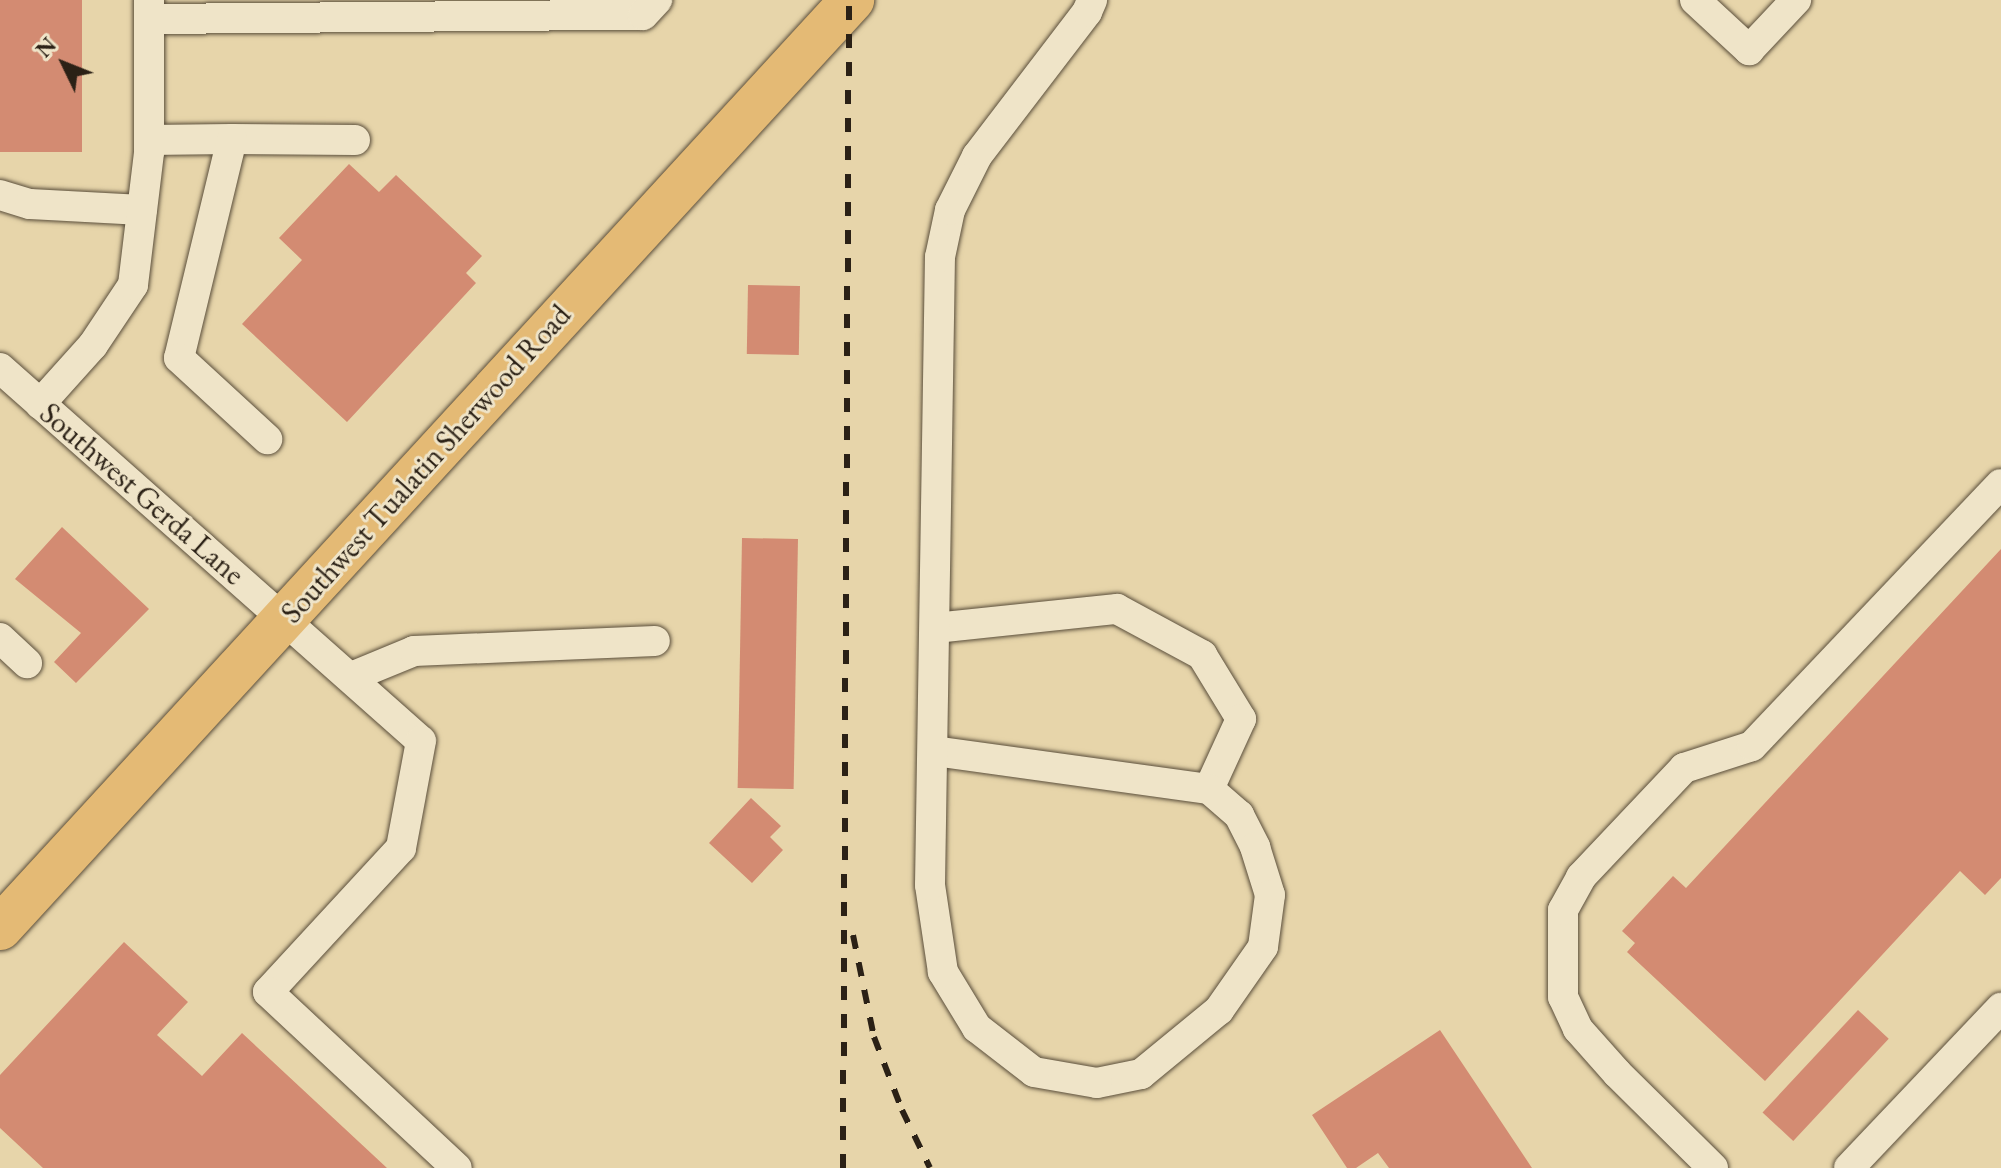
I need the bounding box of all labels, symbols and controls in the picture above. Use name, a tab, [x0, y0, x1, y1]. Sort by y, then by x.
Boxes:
north arrow	[24, 24, 104, 104]
text: N	[29, 31, 63, 64]
street label: Southwest Tualatin Sherwood Road	[274, 298, 578, 630]
street label: Southwest Gerda Lane	[32, 395, 252, 593]

